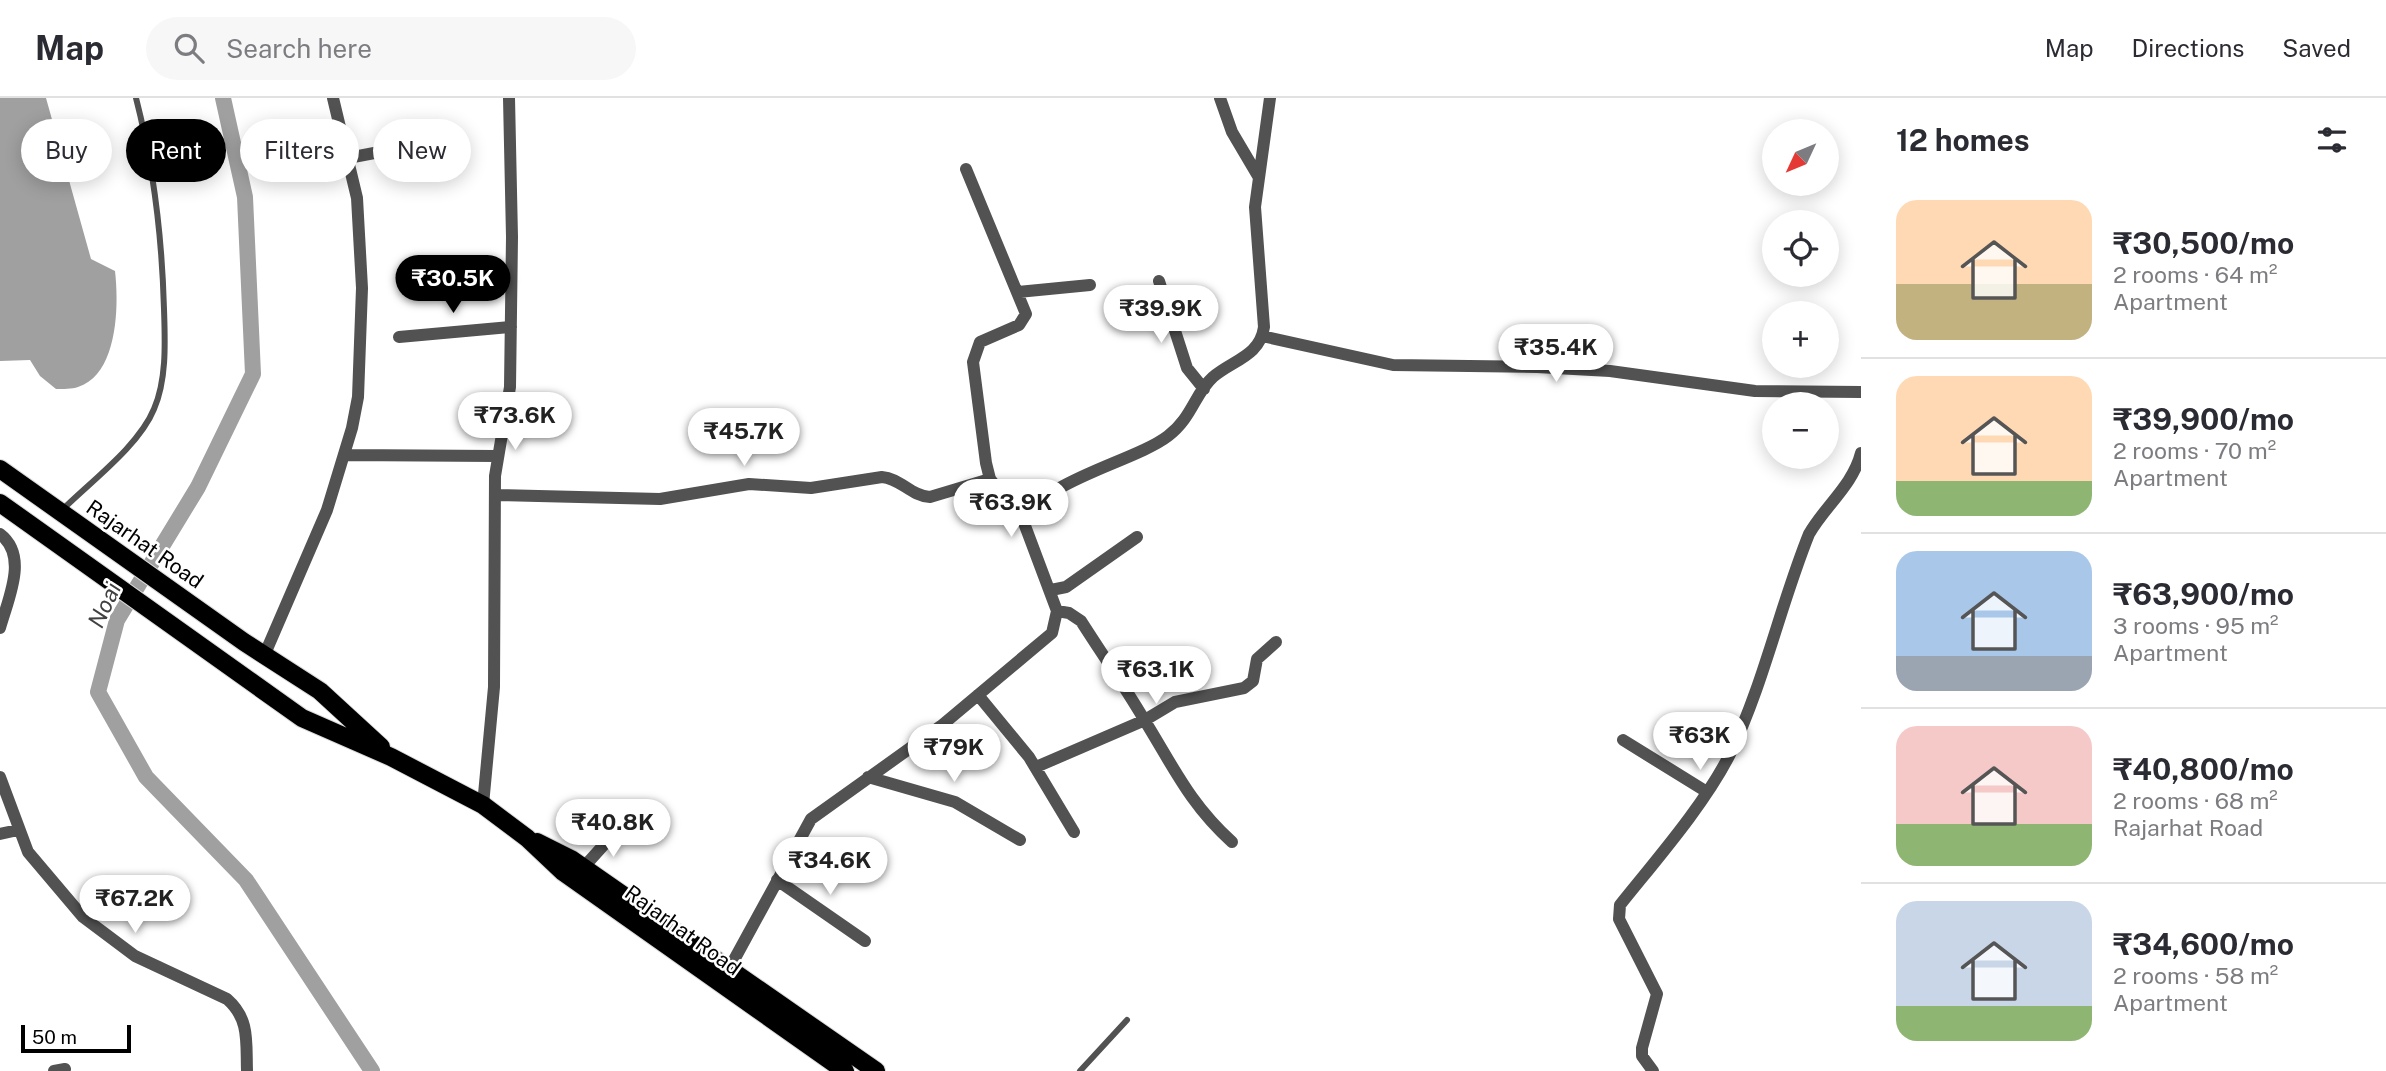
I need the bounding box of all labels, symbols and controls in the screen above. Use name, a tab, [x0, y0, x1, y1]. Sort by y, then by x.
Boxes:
search box	[146, 17, 636, 80]
text: Map	[35, 29, 104, 67]
icon: search	[170, 29, 208, 67]
text: Search here	[226, 33, 372, 64]
text: Map	[2045, 34, 2094, 62]
text: Directions	[2132, 34, 2244, 62]
text: Saved	[2282, 34, 2351, 62]
chip: Buy	[21, 119, 112, 182]
chip: Rent	[126, 119, 226, 182]
chip: Filters	[240, 119, 359, 182]
chip: New	[373, 119, 471, 182]
north arrow	[1762, 119, 1839, 196]
map controls	[1762, 119, 1839, 469]
icon: filters	[2313, 121, 2351, 159]
text: 12 homes	[1896, 122, 2030, 158]
button: locate	[1762, 210, 1839, 287]
text: ₹30,500/mo	[2113, 225, 2294, 261]
icon: home	[1952, 228, 2036, 312]
pin: ₹30.5K	[396, 256, 510, 315]
text: 2 rooms · 64 m²	[2113, 261, 2277, 288]
text: ₹30.5K	[411, 264, 495, 291]
pin: ₹39.9K	[1104, 286, 1218, 345]
text: Apartment	[2113, 288, 2228, 315]
text: ₹39.9K	[1119, 294, 1203, 321]
button: +	[1762, 301, 1839, 378]
pin: ₹35.4K	[1499, 324, 1613, 384]
text: ₹35.4K	[1514, 333, 1598, 360]
pin: ₹73.6K	[458, 392, 572, 452]
button: −	[1762, 392, 1839, 469]
text: ₹73.6K	[474, 401, 556, 428]
text: ₹39,900/mo	[2113, 401, 2294, 437]
icon: home	[1952, 404, 2036, 488]
pin: ₹45.7K	[687, 408, 801, 468]
text: ₹45.7K	[704, 417, 784, 444]
text: 2 rooms · 70 m²	[2113, 437, 2276, 464]
text: Apartment	[2113, 464, 2228, 491]
pin: ₹63.9K	[954, 480, 1068, 539]
text: ₹63.9K	[969, 488, 1053, 515]
street label: Rajarhat Road	[82, 494, 208, 594]
text: ₹63,900/mo	[2113, 576, 2294, 612]
water label: Noai	[82, 578, 126, 632]
icon: home	[1952, 579, 2036, 663]
text: 3 rooms · 95 m²	[2113, 612, 2279, 639]
text: Apartment	[2113, 639, 2228, 666]
pin: ₹63.1K	[1099, 646, 1213, 706]
text: ₹63.1K	[1117, 655, 1195, 682]
pin: ₹63K	[1659, 712, 1741, 772]
text: ₹63K	[1669, 721, 1731, 748]
pin: ₹79K	[913, 724, 995, 784]
text: ₹79K	[924, 733, 984, 760]
text: ₹40,800/mo	[2113, 751, 2294, 787]
icon: home	[1952, 754, 2036, 838]
text: 2 rooms · 68 m²	[2113, 787, 2278, 814]
pin: ₹40.8K	[556, 800, 670, 859]
text: ₹40.8K	[572, 808, 654, 835]
text: Rajarhat Road	[2113, 814, 2263, 841]
pin: ₹34.6K	[773, 838, 887, 897]
text: ₹34.6K	[789, 846, 871, 873]
pin: ₹67.2K	[78, 876, 192, 935]
street label: Rajarhat Road	[620, 880, 746, 980]
text: ₹67.2K	[95, 884, 175, 911]
text: ₹34,600/mo	[2113, 926, 2294, 962]
icon: home	[1952, 929, 2036, 1013]
text: 2 rooms · 58 m²	[2113, 962, 2278, 989]
text: Apartment	[2113, 989, 2228, 1016]
scale bar	[21, 1022, 131, 1054]
text: 50 m	[32, 1026, 77, 1048]

